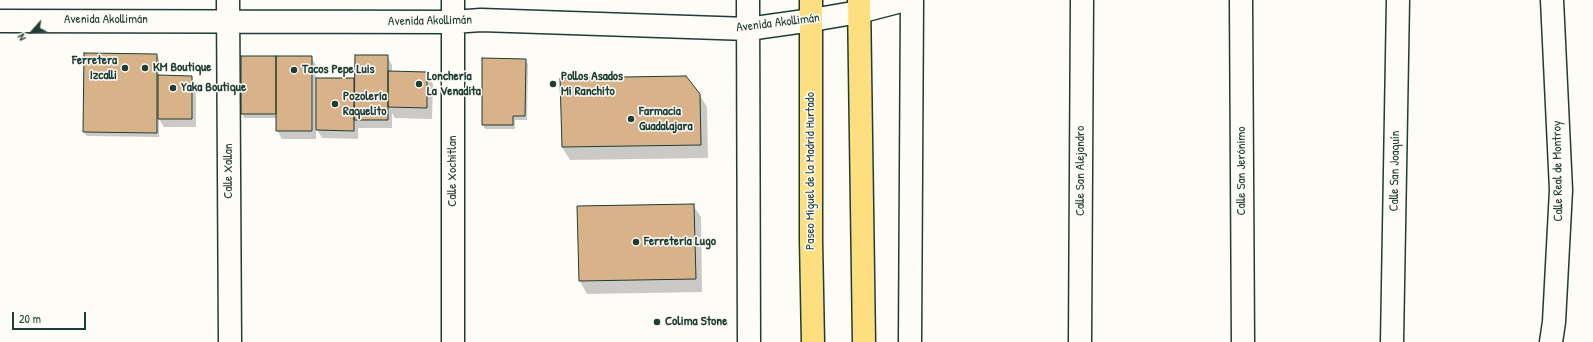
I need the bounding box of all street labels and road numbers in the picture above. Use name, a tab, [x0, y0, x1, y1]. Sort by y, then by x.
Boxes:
street label: Avenida Akollimán	[735, 10, 821, 36]
street label: Avenida Akollimán	[64, 12, 148, 28]
street label: Avenida Akollimán	[388, 12, 472, 30]
street label: Paseo Miguel de la Madrid Hurtado	[803, 92, 819, 250]
street label: Calle Real de Montroy	[1549, 120, 1567, 222]
street label: Calle San Alejandro	[1073, 126, 1089, 216]
street label: Calle San Jerónimo	[1234, 126, 1250, 216]
street label: Calle San Joaquín	[1386, 130, 1404, 212]
street label: Calle Xochitlan	[445, 135, 461, 207]
street label: Calle Xallan	[221, 143, 237, 199]

